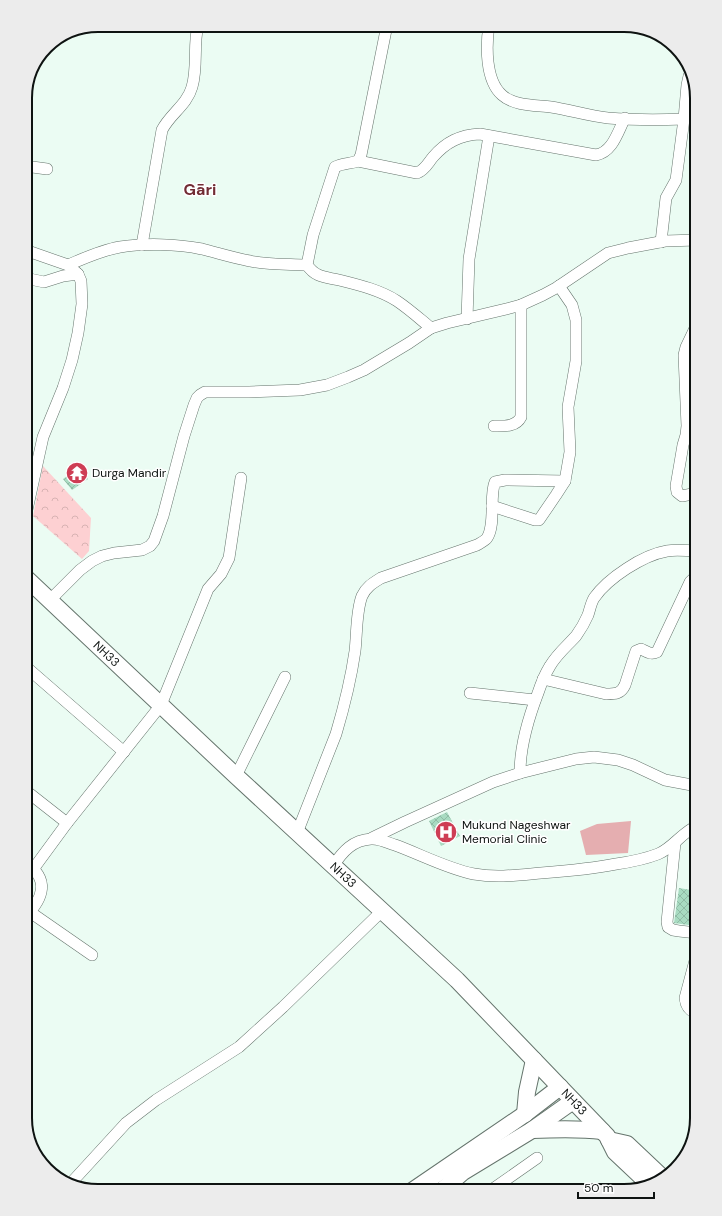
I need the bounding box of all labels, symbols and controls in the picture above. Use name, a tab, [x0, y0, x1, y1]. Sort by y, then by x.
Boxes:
district label: Gāri	[184, 179, 216, 200]
temple icon: Durga Mandir	[64, 460, 90, 486]
place label: Durga Mandir	[92, 465, 167, 481]
street label: NH33	[90, 638, 123, 670]
place label: Mukund Nageshwar Memorial Clinic	[462, 817, 571, 847]
hospital icon: Mukund Nageshwar Memorial Clinic	[433, 819, 459, 845]
street label: NH33	[327, 859, 360, 891]
street label: NH33	[558, 1085, 591, 1119]
scale bar	[578, 1174, 654, 1200]
text: 50 m	[584, 1180, 613, 1196]

